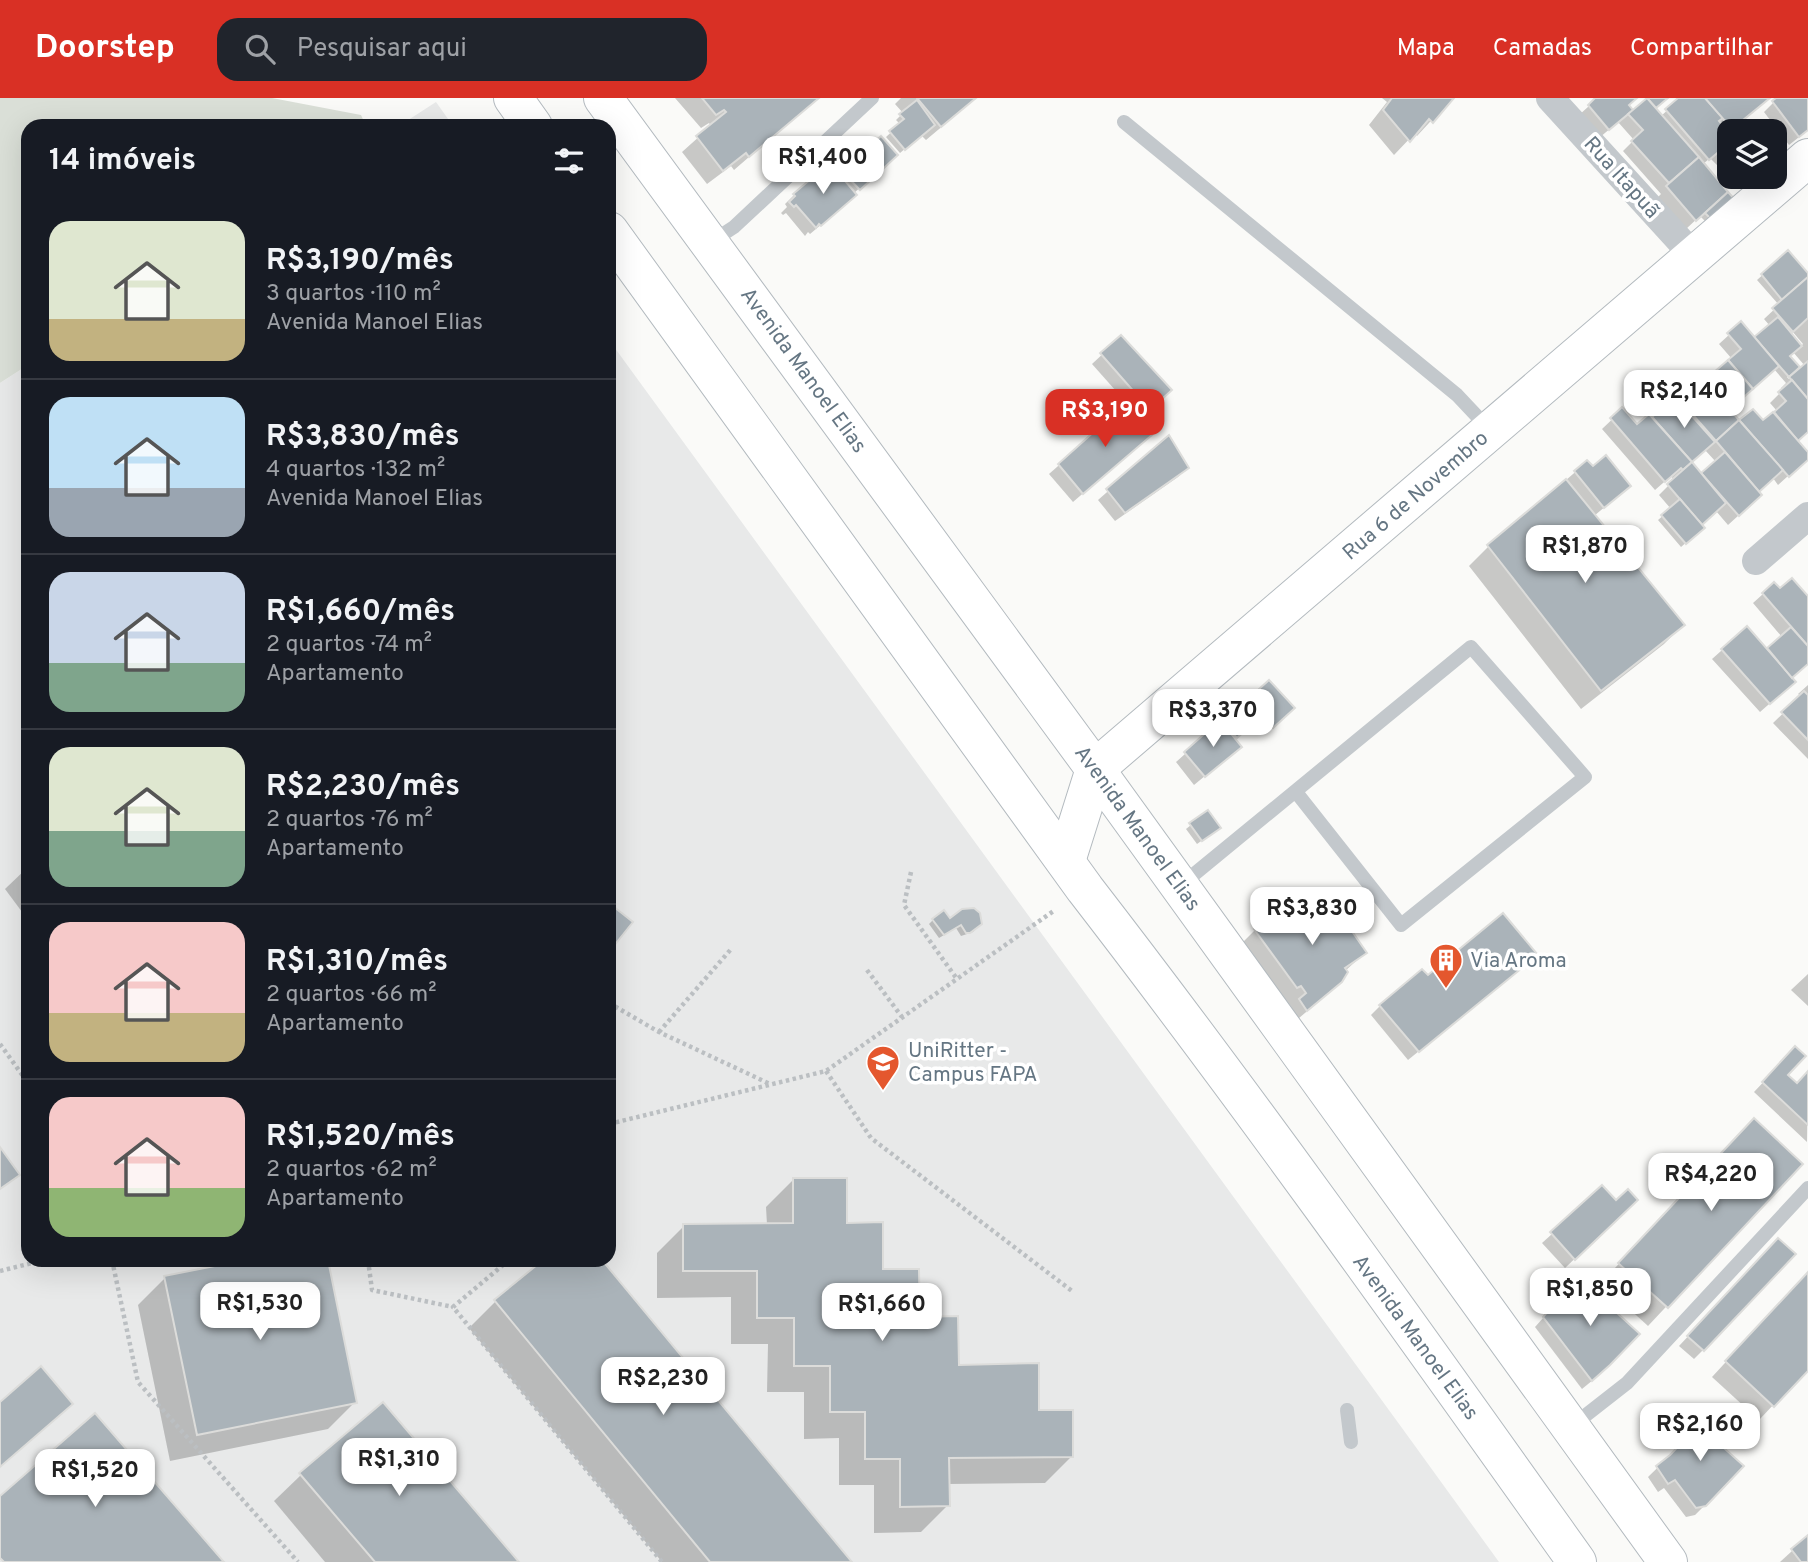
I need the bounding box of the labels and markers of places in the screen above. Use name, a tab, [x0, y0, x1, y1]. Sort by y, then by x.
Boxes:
pin: R$1,400	[758, 136, 888, 196]
pin: R$2,140	[1619, 370, 1749, 430]
pin: R$3,190	[1040, 390, 1170, 449]
pin: R$1,870	[1520, 526, 1650, 585]
pin: R$3,370	[1148, 690, 1278, 749]
pin: R$3,830	[1247, 888, 1377, 947]
building icon: Via Aroma	[1427, 941, 1465, 990]
place label: Via Aroma	[1470, 948, 1567, 975]
place label: UniRitter - Campus FAPA	[908, 1038, 1038, 1089]
school or university icon: UniRitter - Campus FAPA	[864, 1043, 902, 1092]
pin: R$4,220	[1646, 1154, 1776, 1213]
pin: R$1,850	[1525, 1268, 1655, 1328]
pin: R$1,530	[195, 1282, 325, 1342]
pin: R$1,660	[817, 1284, 947, 1343]
pin: R$2,230	[598, 1358, 728, 1417]
pin: R$2,160	[1635, 1404, 1765, 1463]
pin: R$1,310	[334, 1438, 464, 1498]
pin: R$1,520	[30, 1450, 160, 1509]

